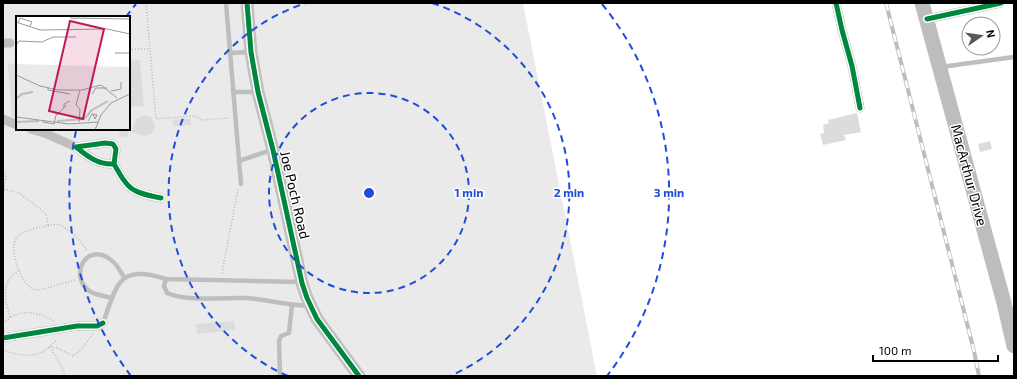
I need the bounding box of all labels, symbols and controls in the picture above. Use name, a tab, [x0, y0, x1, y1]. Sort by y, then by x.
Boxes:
inset map	[16, 16, 130, 130]
north arrow	[961, 16, 1001, 56]
text: N	[984, 28, 998, 39]
street label: MacArthur Drive	[948, 122, 991, 227]
street label: Joe Poch Road	[277, 149, 314, 241]
text: 1 min	[455, 185, 483, 199]
text: 2 min	[554, 185, 584, 199]
text: 3 min	[654, 185, 684, 199]
centre of rings	[362, 186, 376, 200]
scale bar	[873, 337, 998, 363]
text: 100 m	[879, 343, 911, 357]

